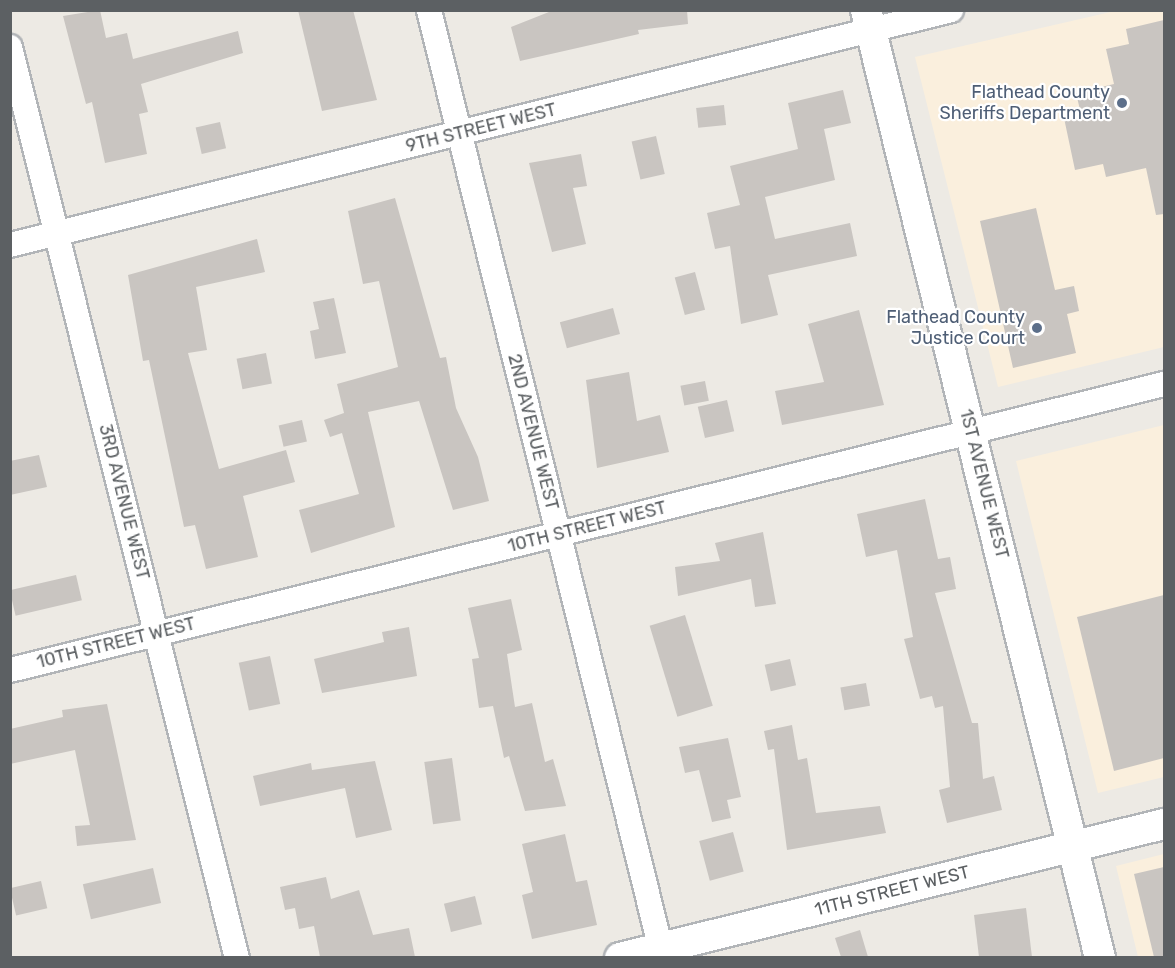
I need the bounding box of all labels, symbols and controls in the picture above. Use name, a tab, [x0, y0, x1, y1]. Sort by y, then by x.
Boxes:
place label: Flathead County Sheriffs Department	[940, 82, 1110, 124]
marker: Flathead County Sheriffs Department	[1115, 96, 1129, 110]
street label: 9TH STREET WEST	[403, 99, 559, 157]
place label: Flathead County Justice Court	[886, 307, 1025, 350]
marker: Flathead County Justice Court	[1030, 321, 1044, 335]
street label: 2ND AVENUE WEST	[503, 351, 563, 513]
street label: 1ST AVENUE WEST	[955, 406, 1013, 562]
street label: 3RD AVENUE WEST	[94, 421, 154, 583]
street label: 10TH STREET WEST	[505, 497, 669, 557]
street label: 10TH STREET WEST	[34, 613, 198, 673]
street label: 11TH STREET WEST	[812, 861, 972, 921]

